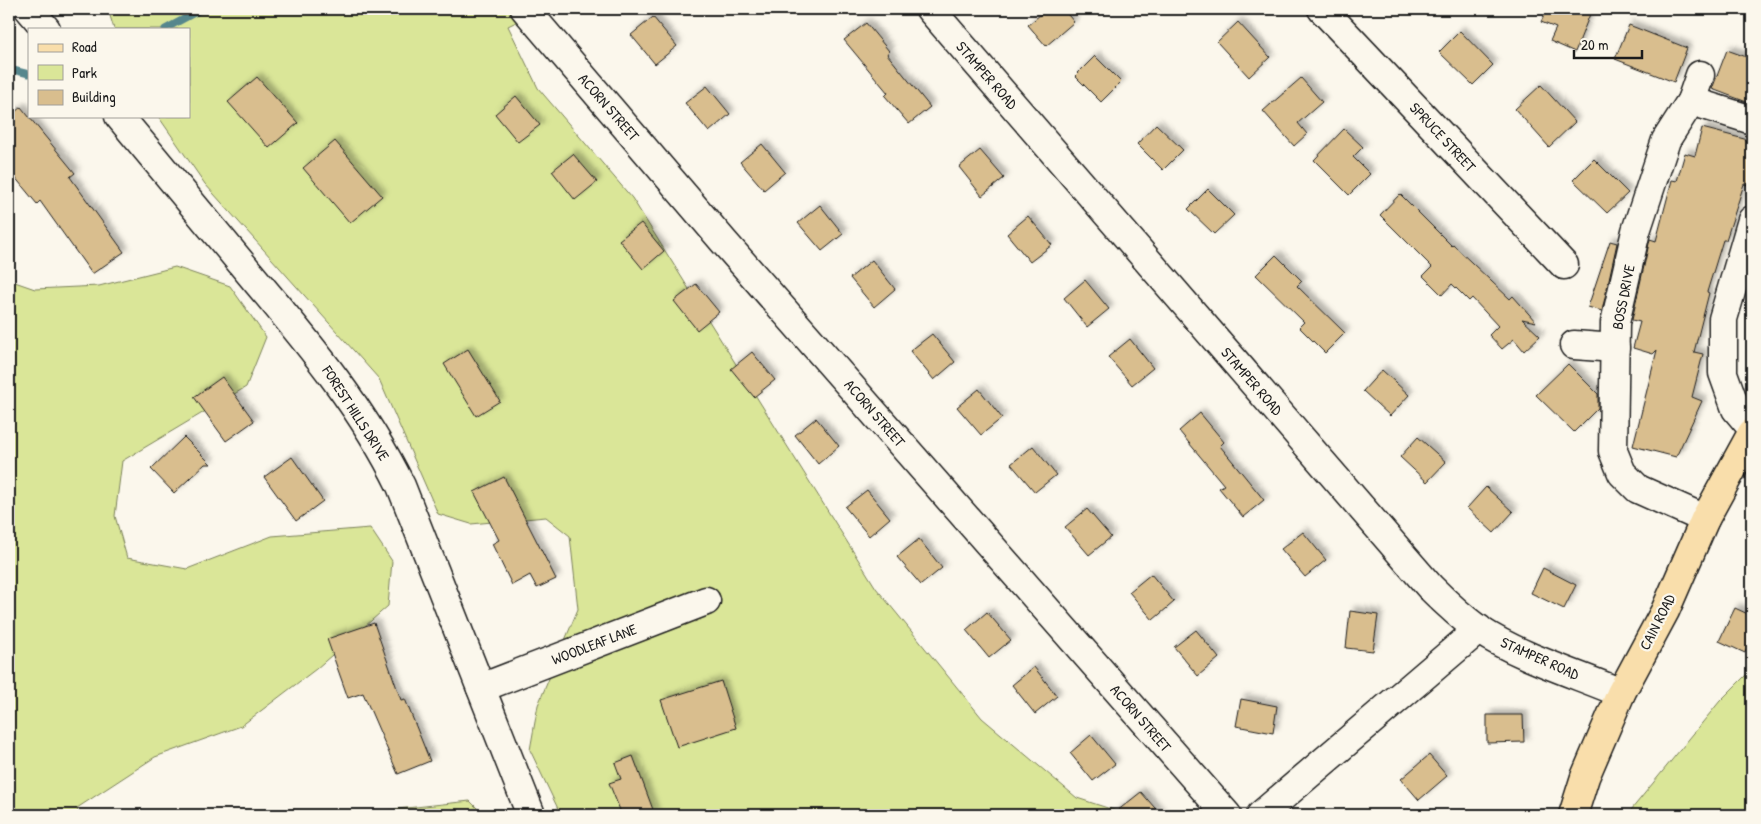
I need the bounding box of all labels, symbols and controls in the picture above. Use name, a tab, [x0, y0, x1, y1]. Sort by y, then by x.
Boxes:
legend	[28, 28, 190, 118]
scale bar	[1574, 28, 1641, 60]
text: 20 m	[1581, 34, 1608, 55]
text: Road	[72, 36, 97, 57]
street label: STAMPER ROAD	[952, 36, 1023, 114]
text: Park	[72, 62, 97, 83]
street label: ACORN STREET	[574, 69, 645, 146]
text: Building	[72, 86, 116, 107]
street label: SPRUCE STREET	[1405, 97, 1482, 177]
street label: BOSS DRIVE	[1606, 262, 1640, 331]
street label: STAMPER ROAD	[1217, 342, 1288, 420]
street label: FOREST HILLS DRIVE	[317, 361, 395, 465]
street label: ACORN STREET	[840, 375, 911, 452]
street label: CAIN ROAD	[1634, 590, 1680, 654]
street label: WOODLEAF LANE	[549, 618, 640, 670]
street label: STAMPER ROAD	[1497, 631, 1583, 685]
street label: ACORN STREET	[1106, 680, 1177, 757]

